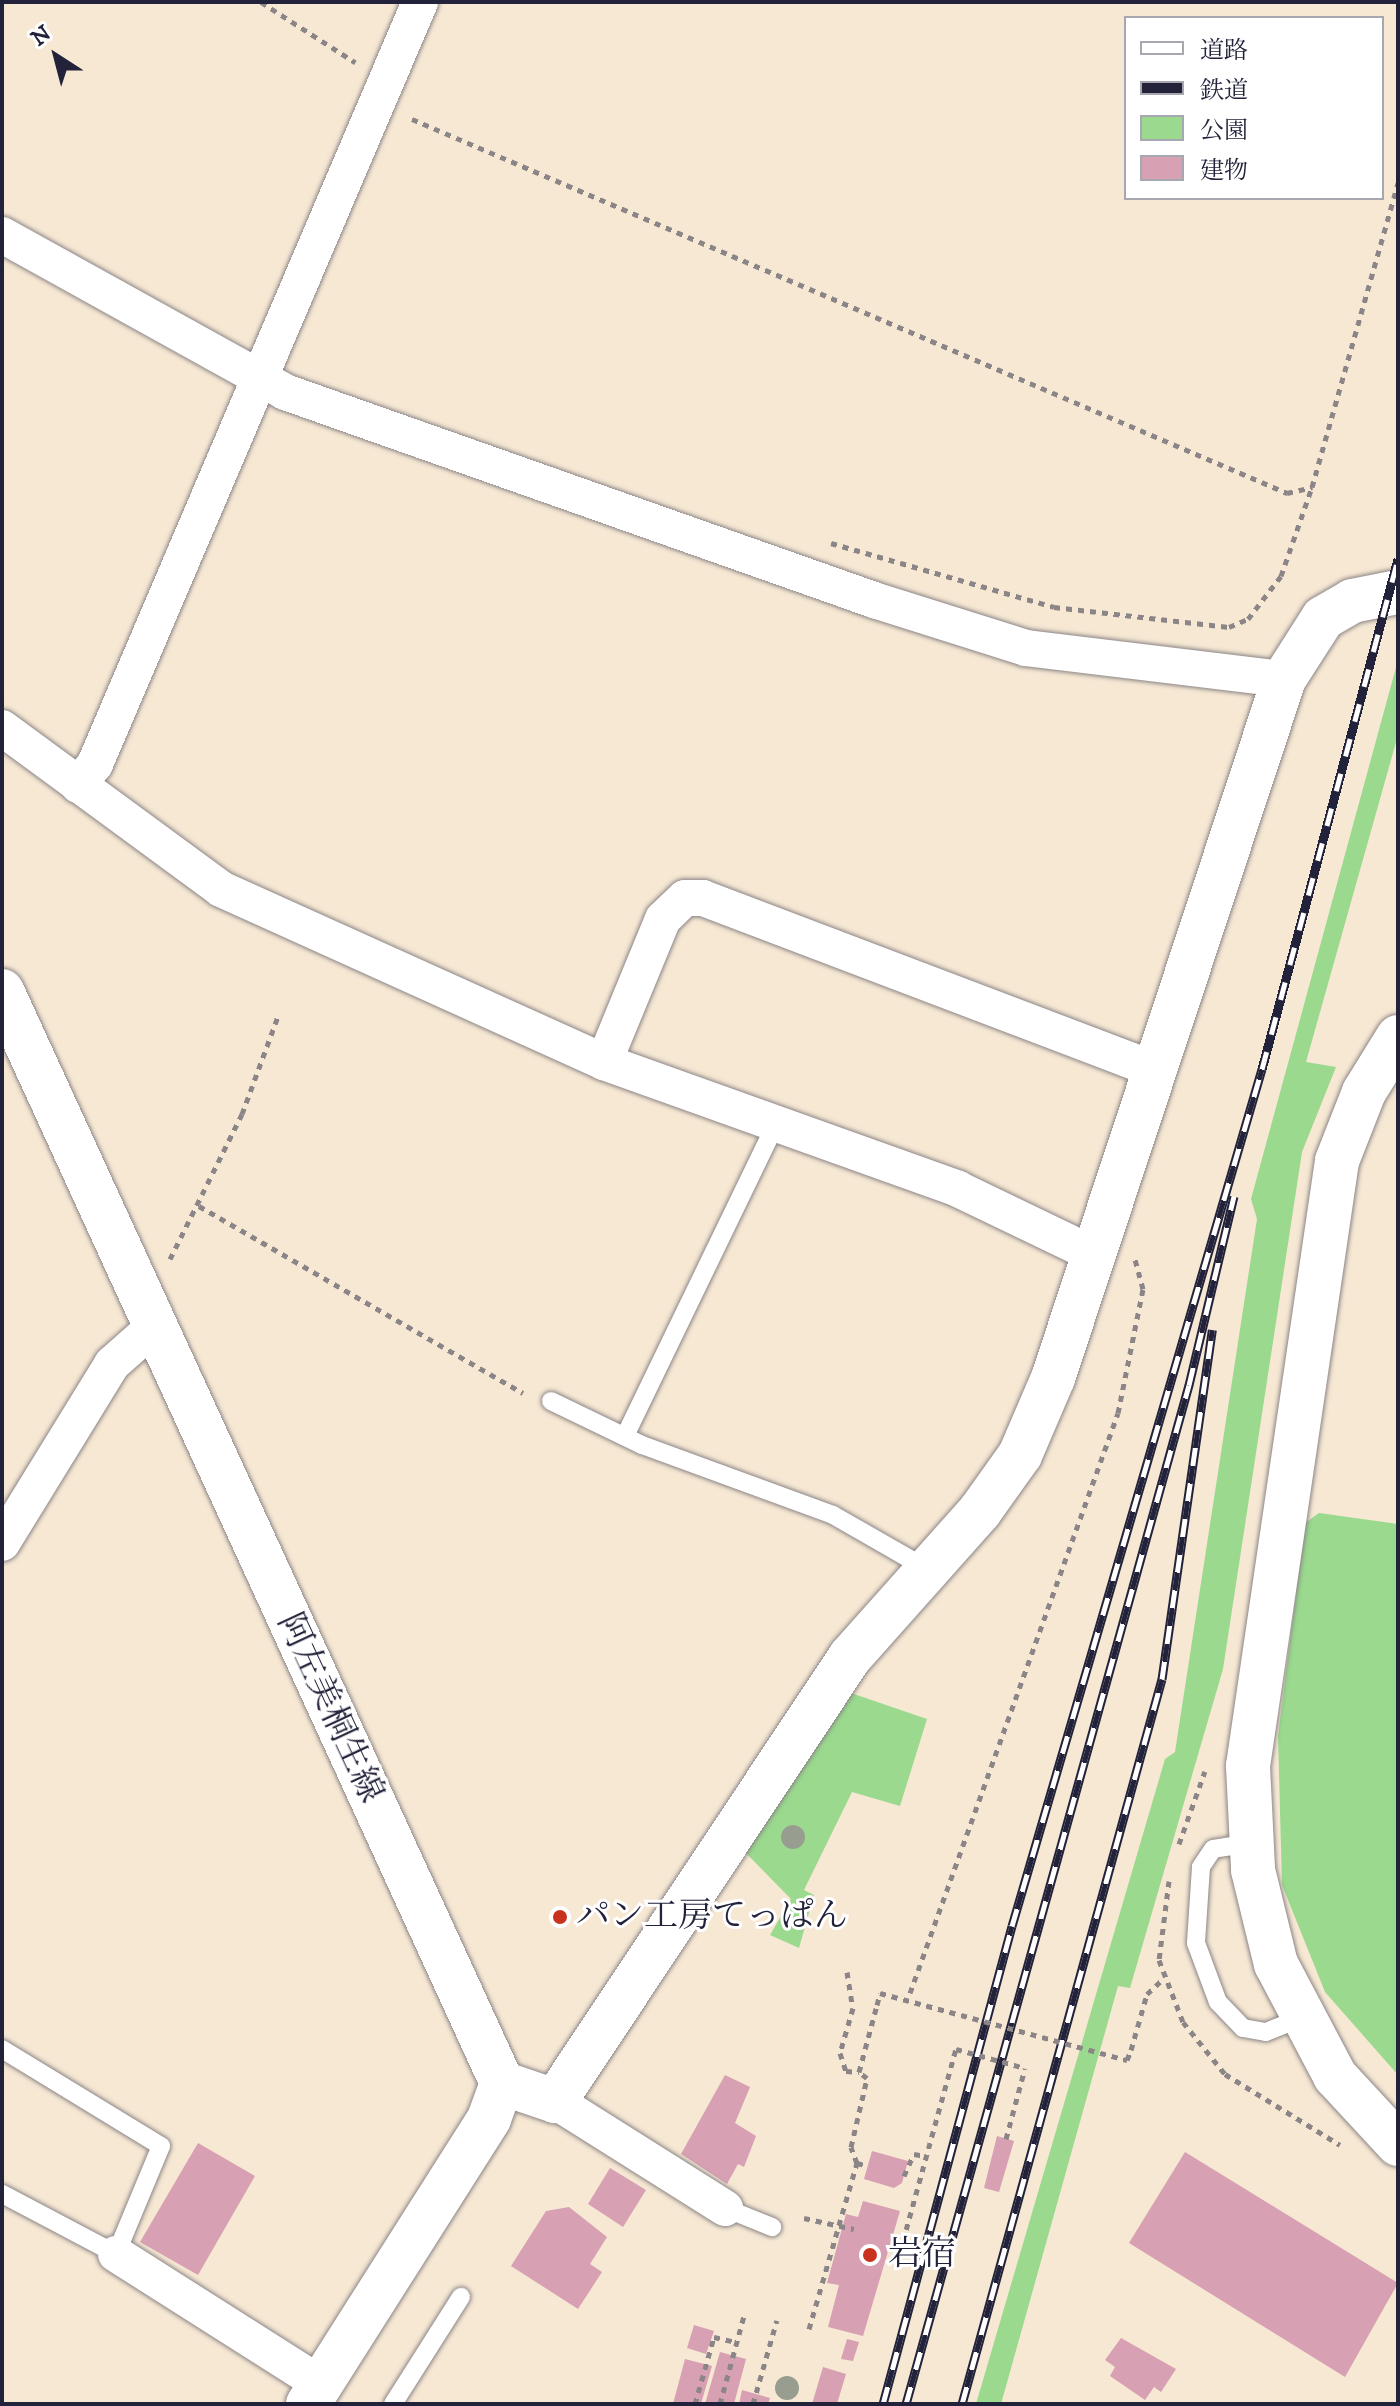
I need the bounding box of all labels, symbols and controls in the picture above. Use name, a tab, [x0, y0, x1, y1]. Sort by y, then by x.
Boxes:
north arrow	[16, 16, 96, 96]
legend	[1124, 16, 1384, 200]
text: N	[26, 20, 57, 52]
text: 道路	[1200, 36, 1248, 66]
text: 鉄道	[1200, 76, 1248, 106]
text: 公園	[1200, 116, 1248, 146]
text: 建物	[1200, 156, 1248, 186]
street label: 阿左美桐生線	[268, 1607, 392, 1809]
place label: パン工房てっぱん	[576, 1897, 848, 1937]
marker: パン工房てっぱん	[551, 1908, 569, 1926]
place label: 岩宿	[888, 2235, 956, 2275]
marker: 岩宿	[859, 2244, 881, 2266]

